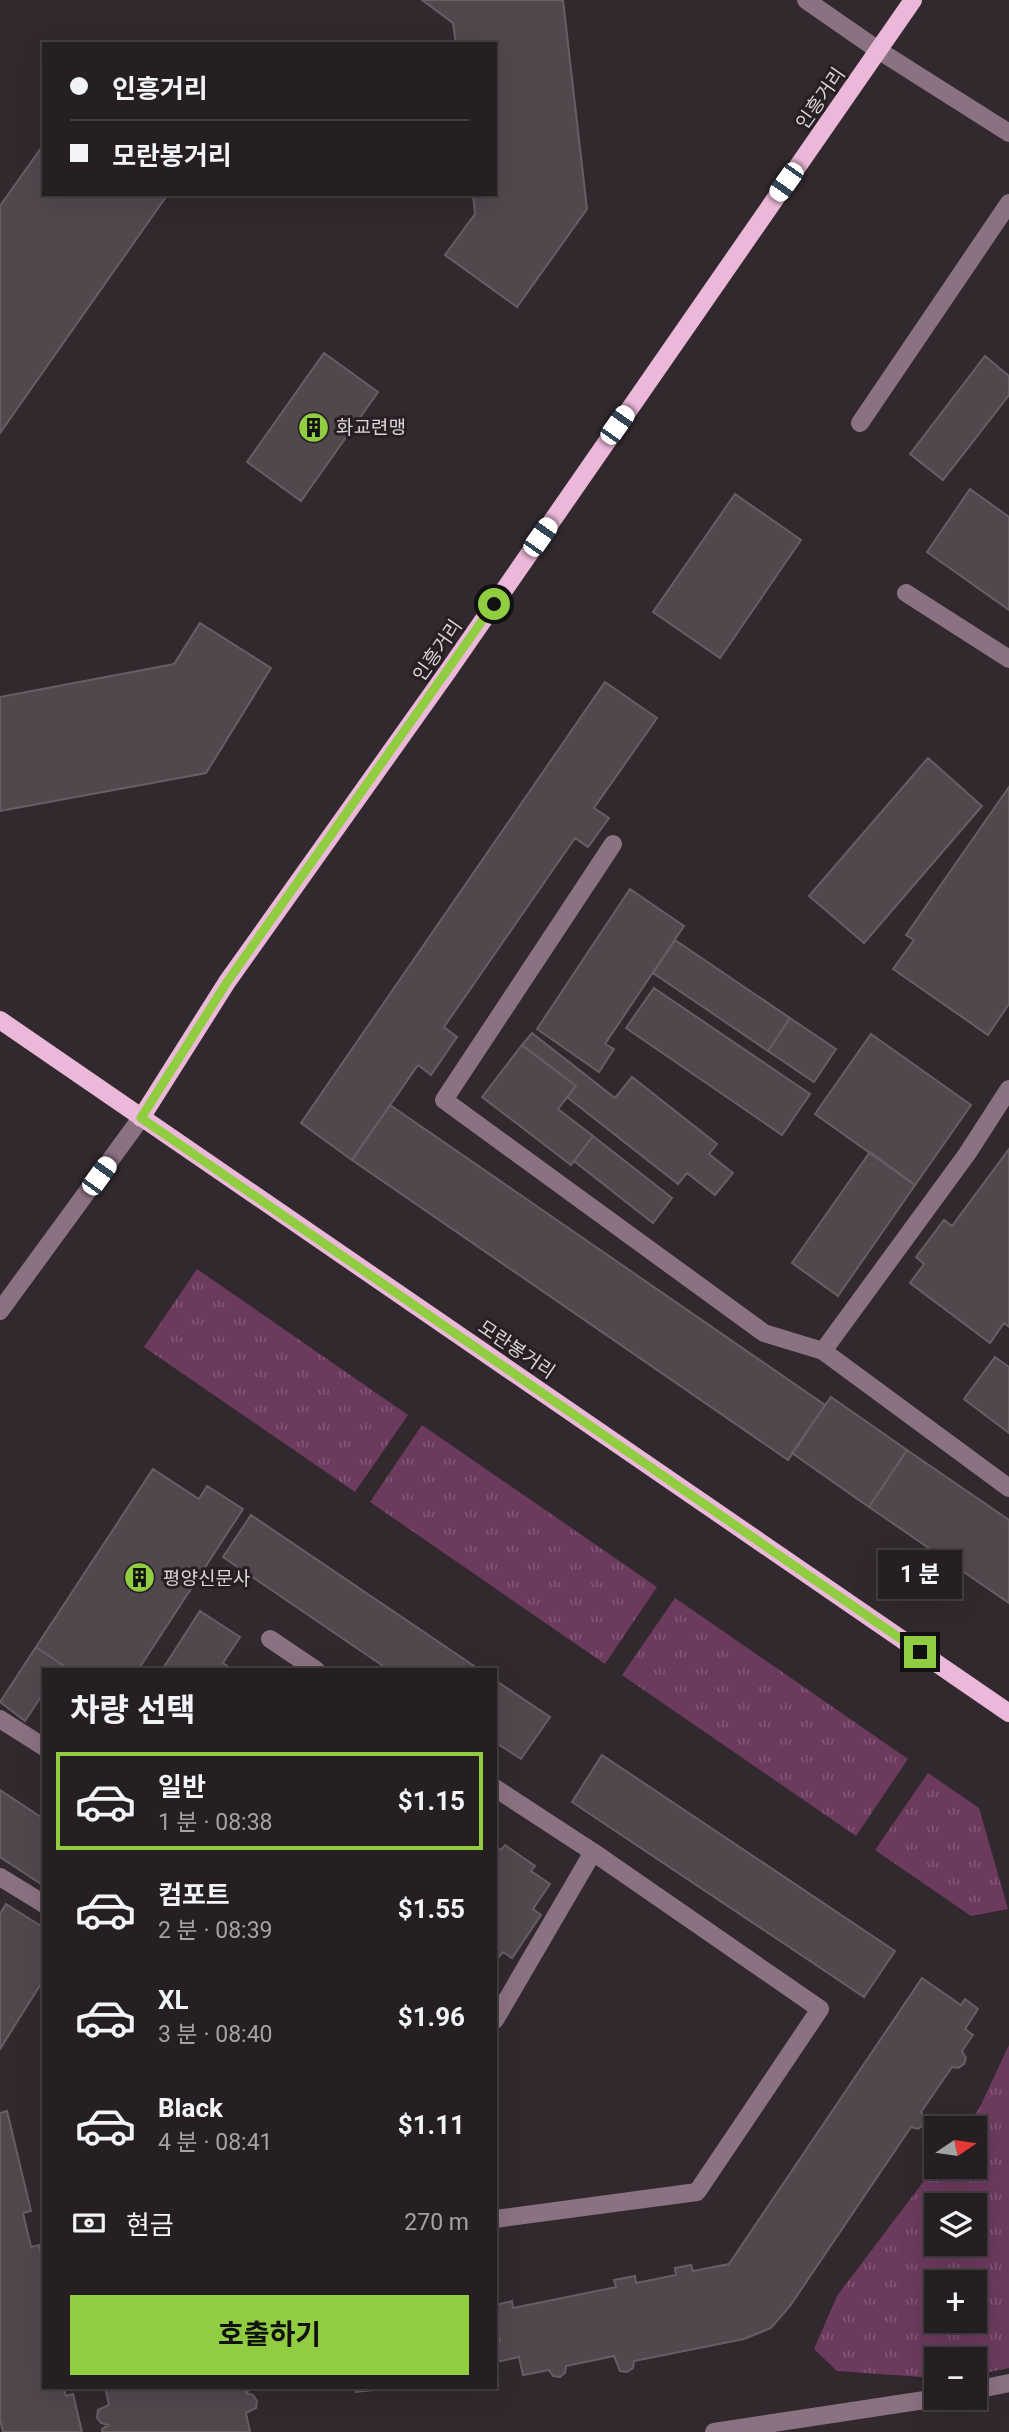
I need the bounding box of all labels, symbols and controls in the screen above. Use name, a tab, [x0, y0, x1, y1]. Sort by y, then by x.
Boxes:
street label: 인흥거리	[791, 63, 850, 134]
text: 인흥거리	[112, 74, 208, 104]
text: 모란봉거리	[112, 141, 232, 171]
car	[766, 159, 807, 205]
car	[597, 402, 638, 448]
building icon: 화교련맹	[296, 410, 330, 444]
place label: 화교련맹	[336, 416, 406, 439]
car	[520, 514, 561, 560]
route start	[478, 588, 510, 620]
street label: 인흥거리	[408, 615, 467, 686]
car	[79, 1153, 120, 1199]
street label: 모란봉거리	[474, 1315, 559, 1383]
callout: 1 분	[878, 1550, 962, 1600]
building icon: 평양신문사	[123, 1561, 157, 1595]
text: 1 분	[900, 1561, 940, 1588]
place label: 평양신문사	[163, 1567, 250, 1590]
route end	[904, 1636, 936, 1668]
text: 차량 선택	[70, 1691, 196, 1729]
icon: car	[74, 1770, 137, 1833]
text: 일반	[158, 1772, 206, 1802]
text: $1.15	[398, 1786, 465, 1816]
text: 1 분 · 08:38	[158, 1809, 273, 1836]
icon: car	[74, 1878, 137, 1941]
text: 컴포트	[158, 1880, 230, 1910]
text: $1.55	[398, 1894, 465, 1924]
text: 2 분 · 08:39	[158, 1917, 273, 1944]
text: XL	[158, 1985, 189, 2015]
icon: car	[74, 1986, 137, 2049]
text: $1.96	[398, 2002, 465, 2032]
text: 3 분 · 08:40	[158, 2021, 273, 2048]
text: Black	[158, 2093, 223, 2123]
icon: car	[74, 2094, 137, 2157]
text: $1.11	[398, 2110, 465, 2140]
north arrow	[924, 2116, 987, 2179]
map controls	[924, 2116, 987, 2410]
text: 4 분 · 08:41	[158, 2129, 273, 2156]
button: layers	[924, 2193, 987, 2256]
icon: cash	[70, 2204, 108, 2242]
text: 270 m	[404, 2209, 469, 2236]
text: 현금	[126, 2210, 174, 2240]
button: +	[924, 2270, 987, 2333]
button: 호출하기	[70, 2295, 469, 2375]
button: −	[924, 2347, 987, 2410]

